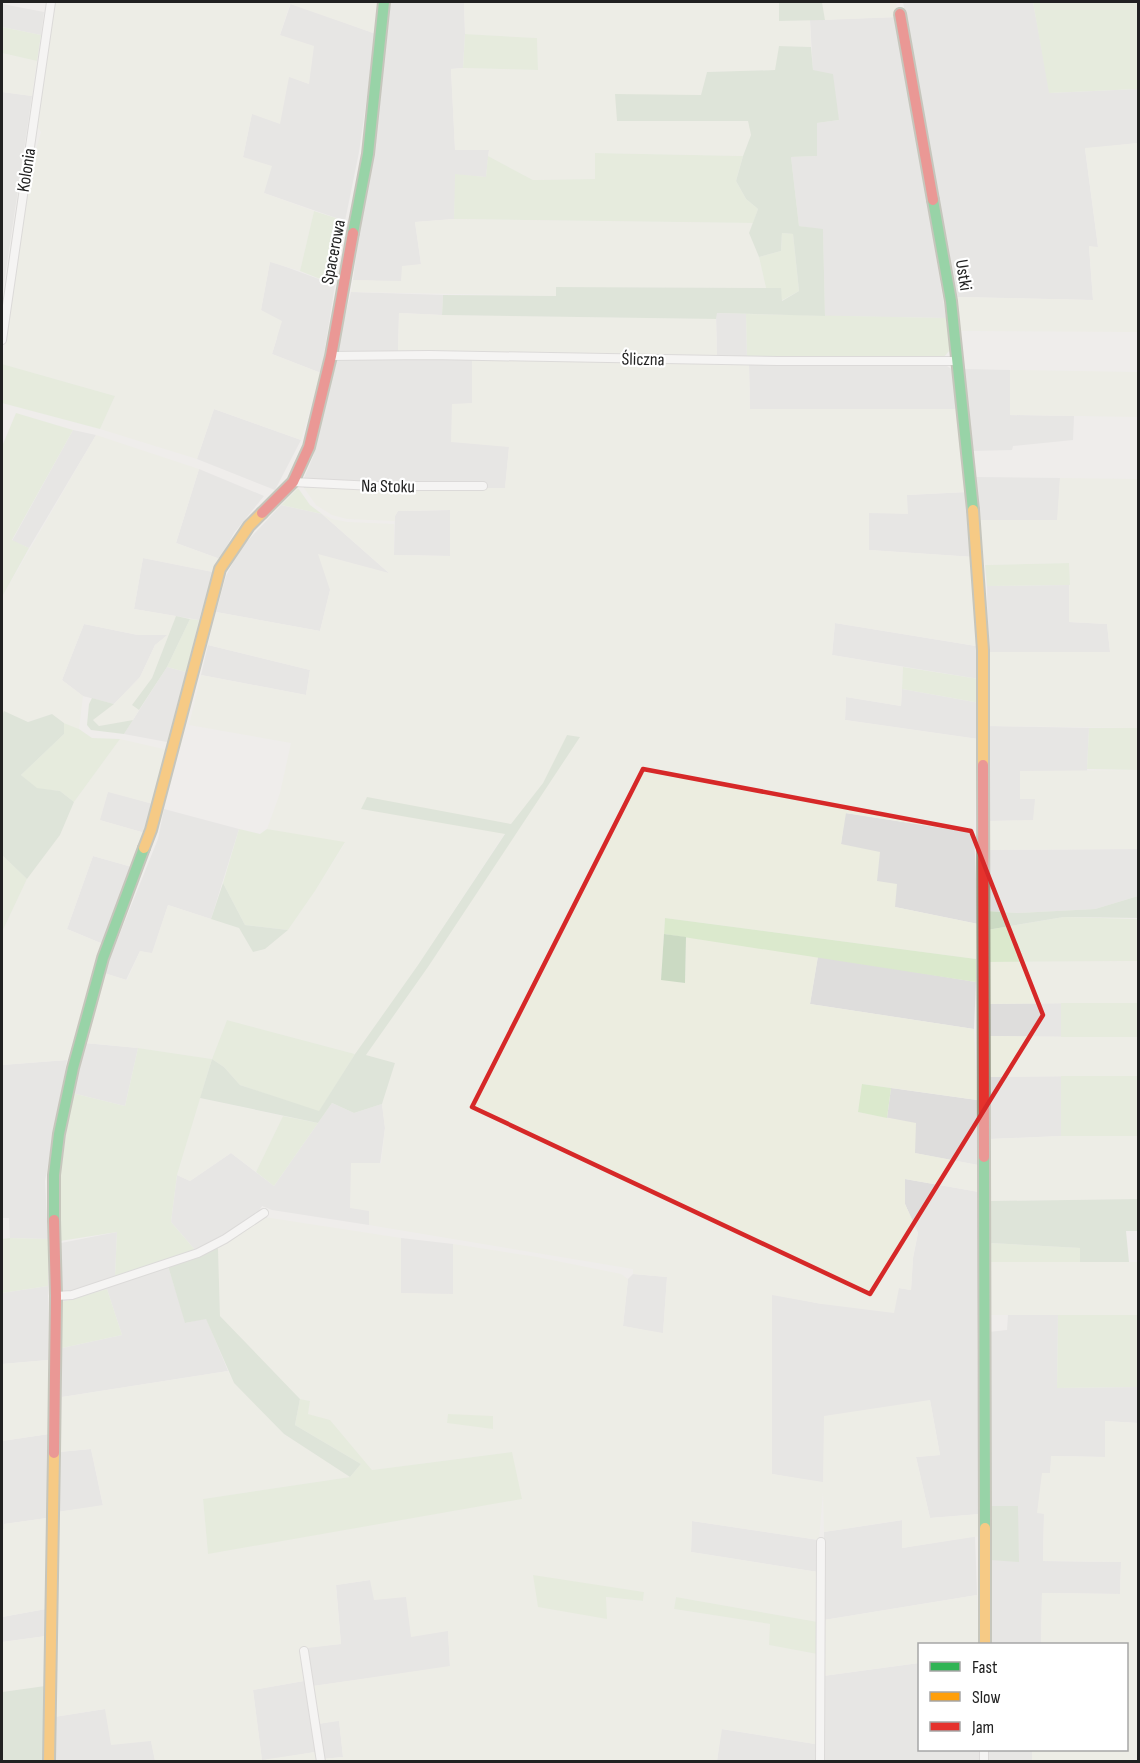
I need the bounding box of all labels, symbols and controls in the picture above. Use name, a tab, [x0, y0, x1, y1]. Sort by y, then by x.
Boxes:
street label: Kolonia	[13, 147, 40, 194]
street label: Spacerowa	[317, 218, 350, 286]
street label: Ustki	[951, 258, 976, 292]
street label: Śliczna	[621, 349, 665, 370]
street label: Na Stoku	[361, 476, 415, 497]
legend	[918, 1643, 1128, 1751]
text: Fast	[972, 1657, 998, 1678]
text: Slow	[972, 1687, 1001, 1708]
text: Jam	[971, 1717, 994, 1738]

